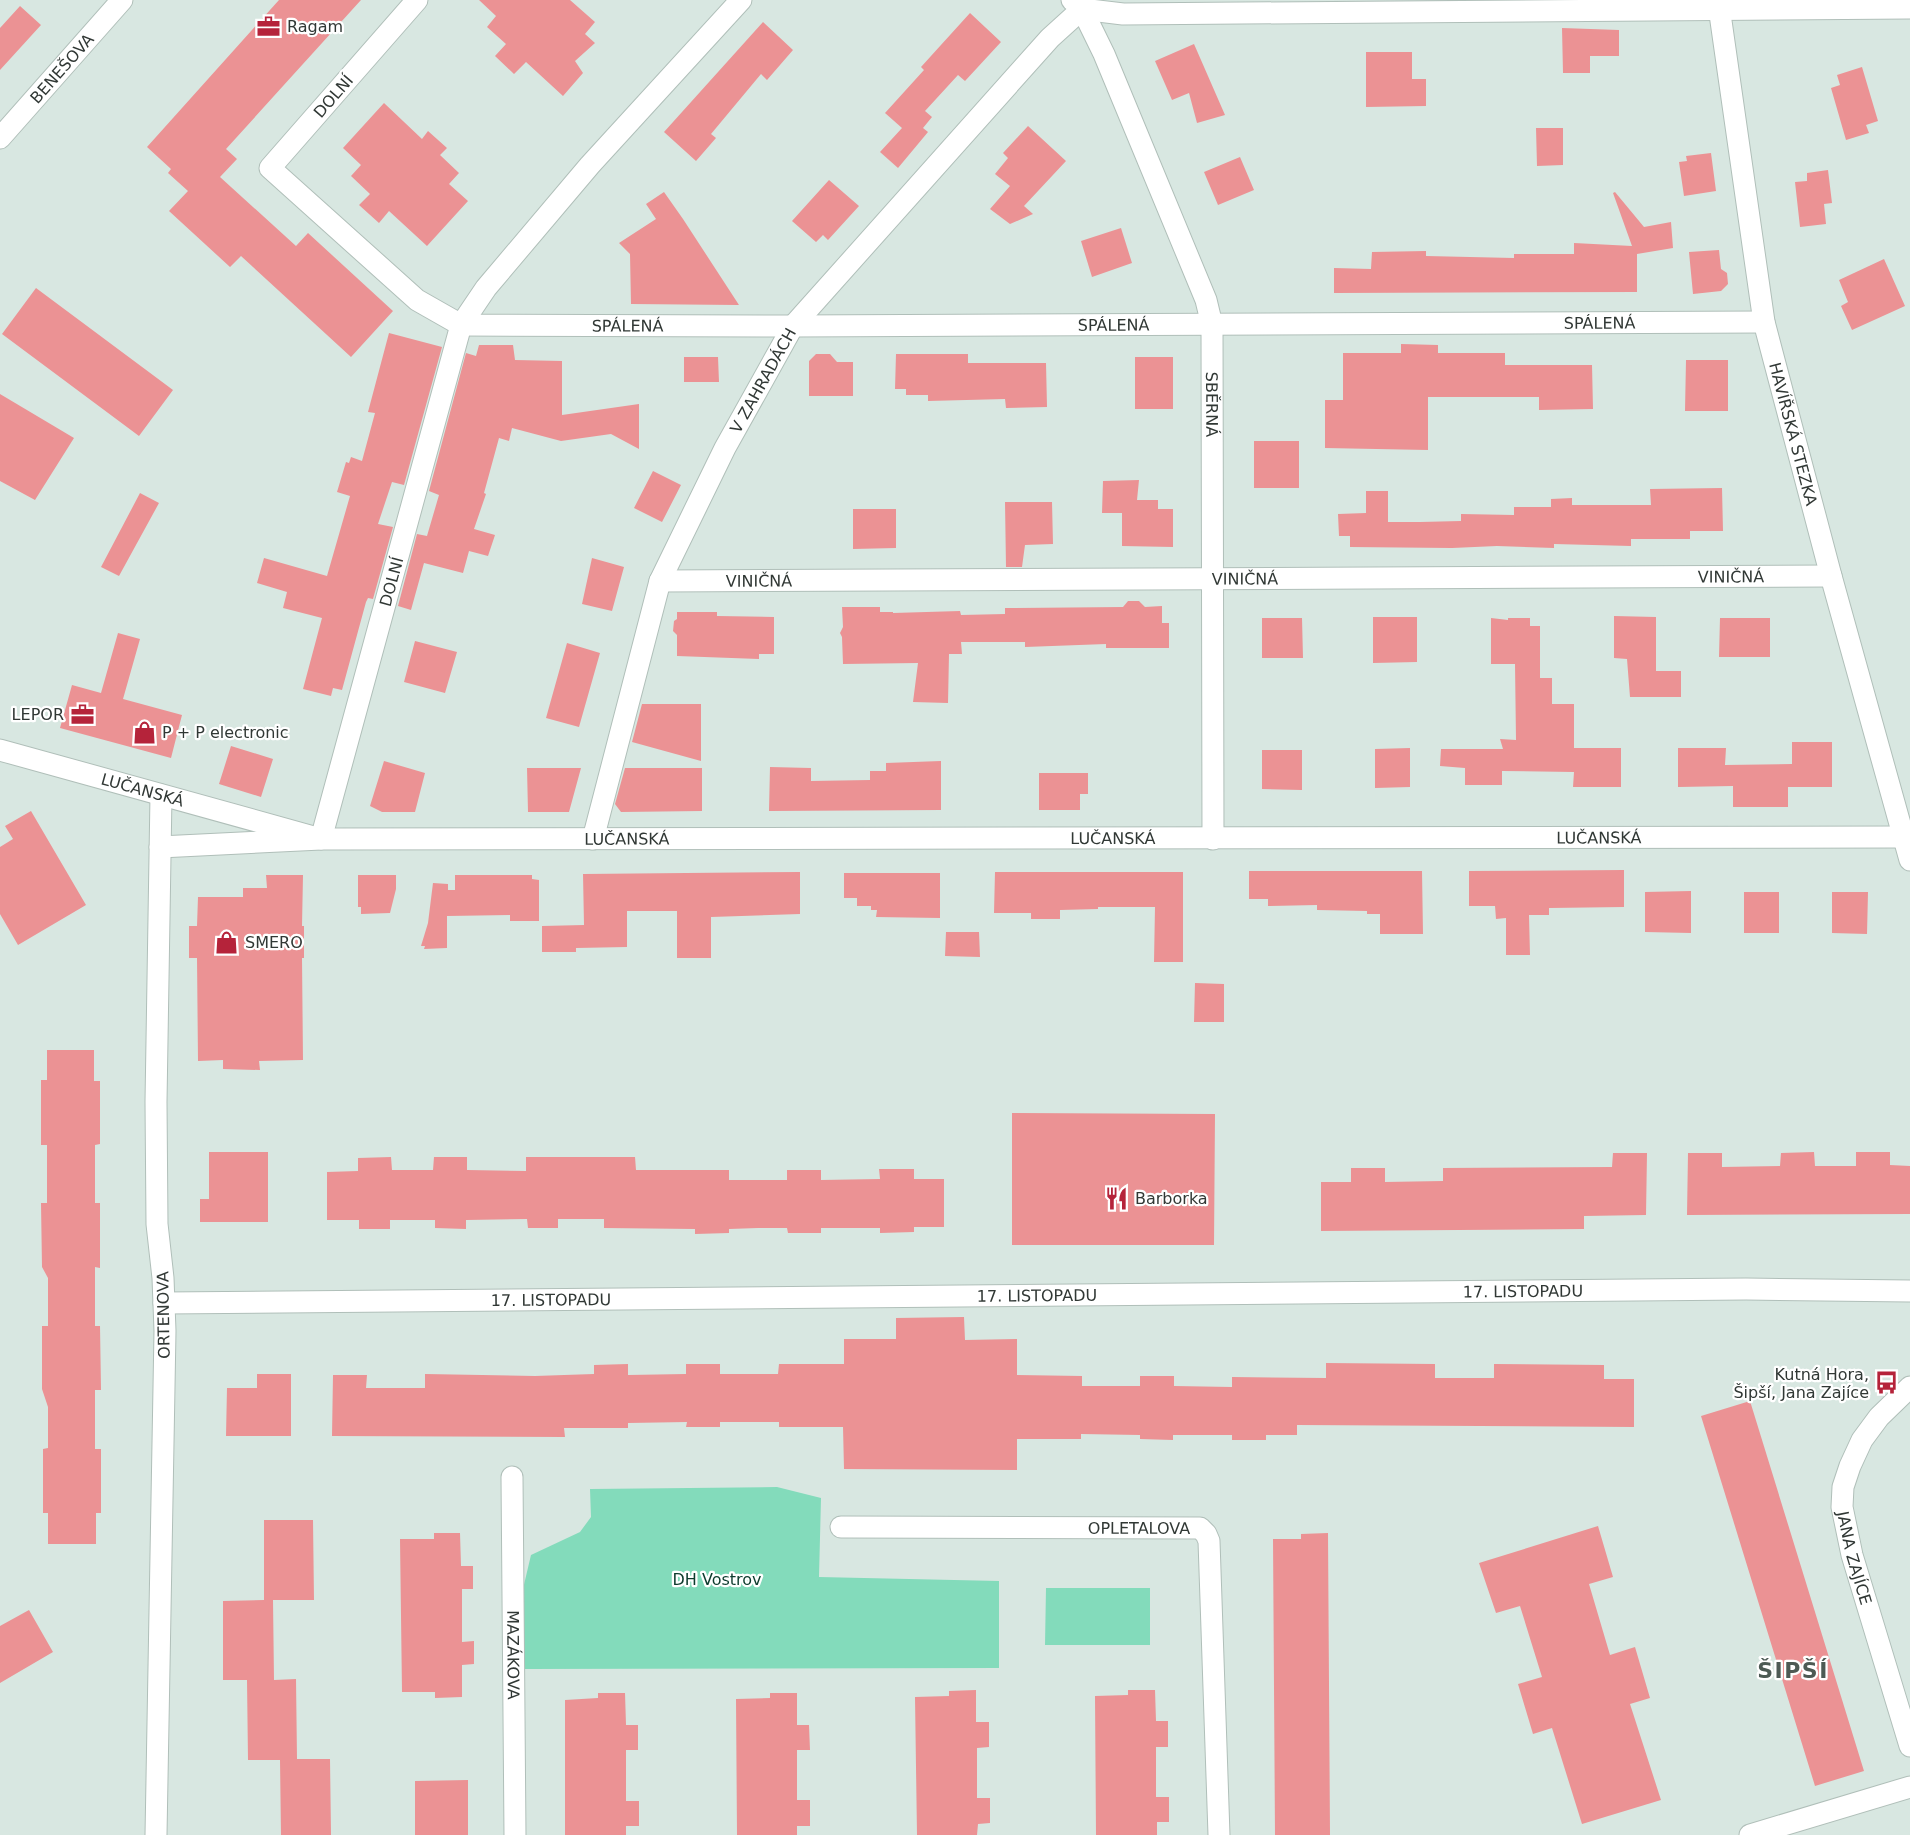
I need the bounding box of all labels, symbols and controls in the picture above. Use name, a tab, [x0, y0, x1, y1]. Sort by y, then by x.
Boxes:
office icon: Ragam	[256, 13, 282, 39]
place label: Ragam	[287, 17, 343, 36]
street label: BENEŠOVA	[26, 30, 98, 107]
street label: DOLNÍ	[310, 71, 357, 122]
street label: SPÁLENÁ	[1564, 314, 1636, 333]
street label: SPÁLENÁ	[592, 316, 664, 336]
street label: SPÁLENÁ	[1078, 316, 1150, 335]
street label: V ZAHRADÁCH	[726, 325, 800, 437]
street label: HAVÍŘSKÁ STEZKA	[1765, 360, 1821, 508]
street label: SBĚRNÁ	[1202, 372, 1221, 437]
street label: DOLNÍ	[376, 555, 407, 609]
street label: VINIČNÁ	[1698, 567, 1764, 587]
street label: VINIČNÁ	[1212, 569, 1278, 589]
street label: VINIČNÁ	[726, 571, 792, 591]
office icon: LEPOR	[69, 701, 95, 727]
place label: LEPOR	[12, 705, 64, 724]
shop icon: P + P electronic	[131, 719, 157, 745]
place label: P + P electronic	[162, 723, 289, 742]
street label: LUČANSKÁ	[99, 769, 186, 811]
street label: LUČANSKÁ	[1556, 828, 1642, 847]
street label: LUČANSKÁ	[1070, 829, 1156, 848]
street label: LUČANSKÁ	[584, 830, 670, 849]
shop icon: SMERO	[214, 929, 240, 955]
place label: SMERO	[245, 933, 303, 952]
restaurant icon: Barborka	[1104, 1185, 1130, 1211]
place label: Barborka	[1135, 1189, 1208, 1208]
street label: ORTENOVA	[153, 1271, 174, 1359]
street label: 17. LISTOPADU	[1463, 1281, 1583, 1302]
street label: 17. LISTOPADU	[977, 1286, 1097, 1306]
street label: 17. LISTOPADU	[491, 1290, 611, 1310]
place label: Kutná Hora, Šipší, Jana Zajíce	[1733, 1365, 1869, 1402]
bus stop icon: Kutná Hora, Šipší, Jana Zajíce	[1874, 1370, 1900, 1396]
street label: JANA ZAJÍCE	[1833, 1509, 1876, 1607]
street label: OPLETALOVA	[1088, 1519, 1190, 1538]
park label: DH Vostrov	[672, 1570, 762, 1589]
street label: MAZÁKOVA	[503, 1610, 523, 1700]
district label: ŠIPŠÍ	[1757, 1658, 1829, 1683]

